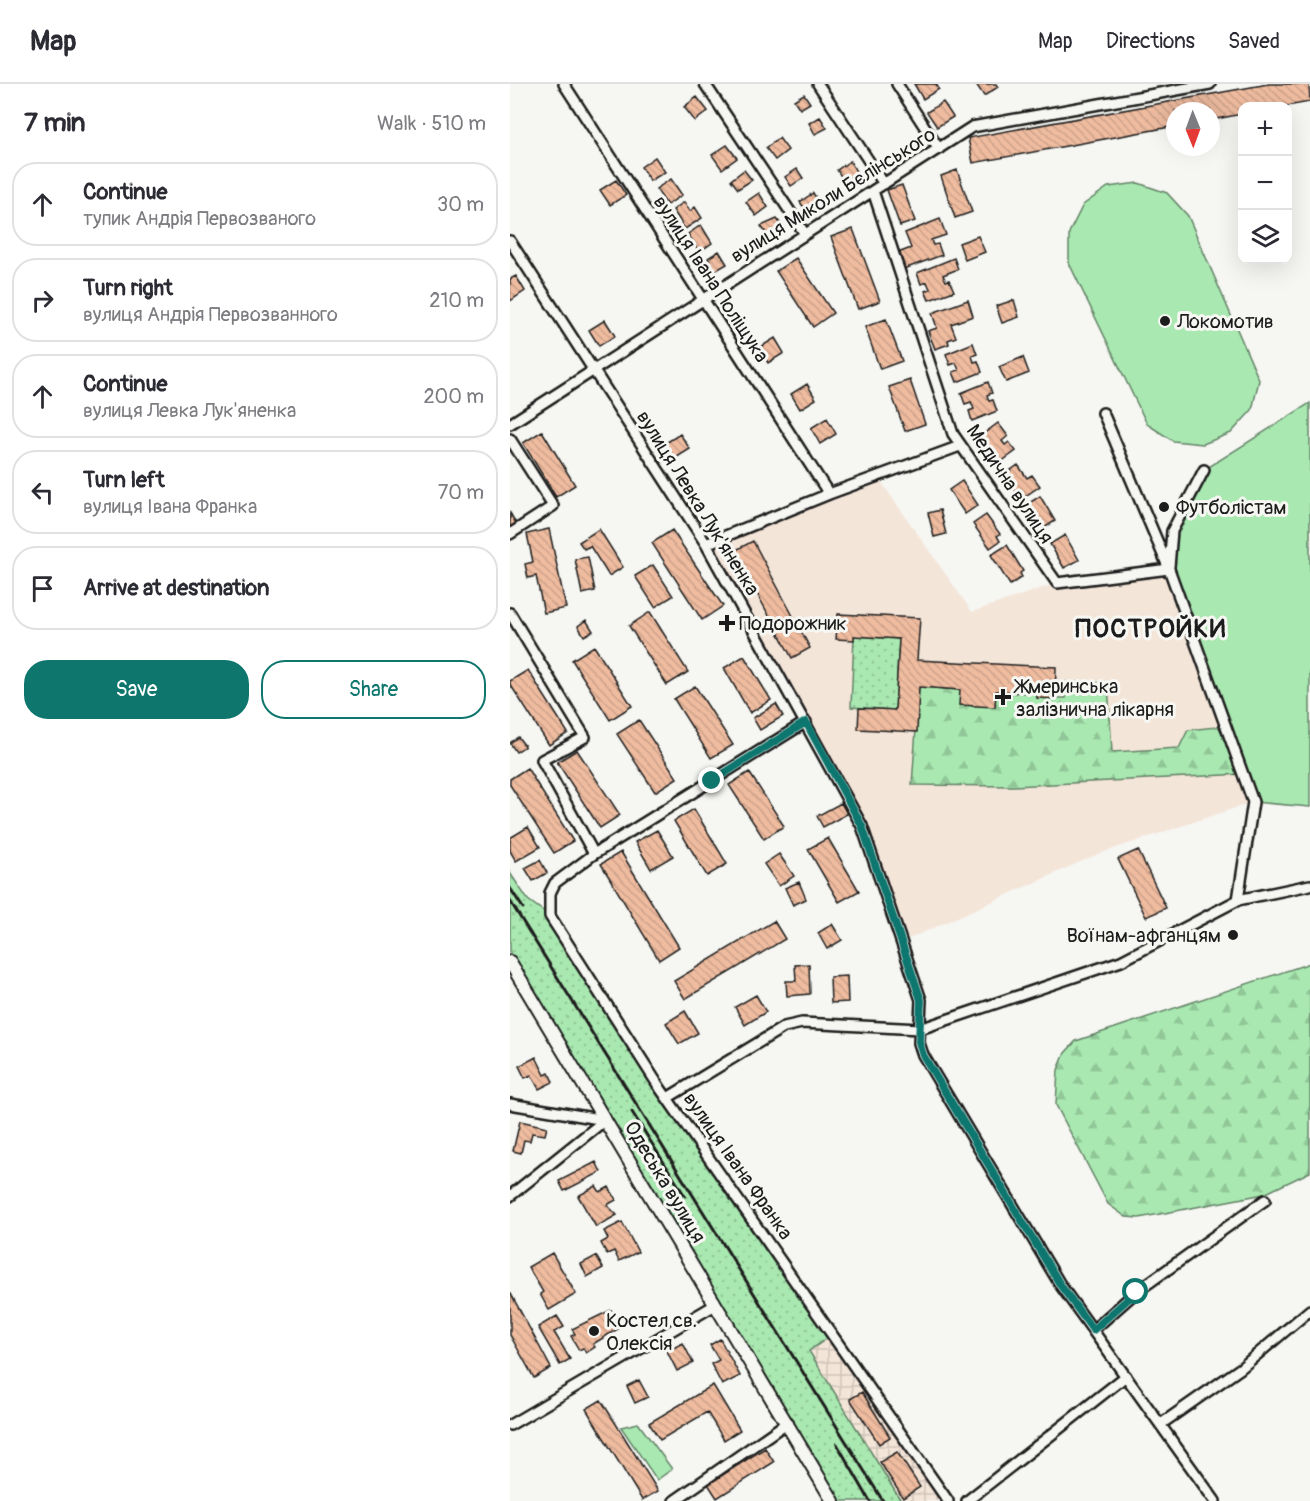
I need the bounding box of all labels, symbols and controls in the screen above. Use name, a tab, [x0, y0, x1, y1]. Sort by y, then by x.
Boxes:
text: Map	[30, 24, 76, 59]
text: Map	[1038, 28, 1073, 55]
text: Directions	[1106, 28, 1195, 55]
text: Saved	[1228, 28, 1280, 55]
north arrow	[1166, 102, 1220, 156]
map controls	[1238, 102, 1292, 264]
button: +	[1238, 102, 1292, 156]
text: 7 min	[24, 107, 86, 139]
text: Walk · 510 m	[377, 111, 486, 136]
street label: вулиця Миколи Бєлінського	[726, 121, 940, 268]
button: −	[1238, 156, 1292, 210]
text: Continue	[83, 178, 167, 206]
icon: ahead	[26, 188, 59, 221]
street label: вулиця Івана Поліщука	[648, 191, 774, 367]
text: 30 m	[437, 192, 484, 217]
text: тупик Андрія Первозваного	[83, 206, 316, 231]
button: layers	[1238, 210, 1292, 264]
text: Turn right	[83, 274, 173, 302]
icon: right	[26, 284, 59, 317]
text: 210 m	[429, 288, 484, 313]
text: вулиця Андрія Первозванного	[83, 302, 338, 327]
place label: Локомотив	[1176, 309, 1273, 334]
marker: Локомотив	[1158, 314, 1172, 328]
text: Continue	[83, 370, 167, 398]
icon: ahead	[26, 380, 59, 413]
text: 200 m	[423, 384, 484, 409]
text: вулиця Левка Лук'яненка	[83, 398, 296, 423]
street label: вулиця Левка Лук'яненка	[631, 406, 765, 600]
street label: Медична вулиця	[961, 420, 1059, 548]
text: Turn left	[83, 466, 165, 494]
icon: left	[26, 476, 59, 509]
text: 70 m	[438, 480, 484, 505]
text: вулиця Івана Франка	[83, 494, 257, 519]
place label: Футболістам	[1176, 495, 1287, 520]
marker: Футболістам	[1157, 500, 1171, 514]
icon: arrive	[26, 572, 59, 605]
text: Arrive at destination	[83, 574, 269, 602]
place label: Подорожник	[739, 611, 847, 636]
district label: ПОСТРОЙКИ	[1075, 613, 1227, 645]
marker: Подорожник	[720, 616, 734, 630]
button: Save	[24, 660, 249, 719]
button: Share	[261, 660, 486, 719]
place label: Жмеринська залізнична лікарня	[1013, 674, 1174, 722]
marker: Жмеринська залізнична лікарня	[994, 688, 1012, 706]
route end	[698, 767, 724, 793]
place label: Воїнам-афганцям	[1067, 923, 1221, 948]
marker: Воїнам-афганцям	[1226, 928, 1240, 942]
street label: вулиця Івана Франка	[678, 1087, 798, 1245]
street label: Одеська вулиця	[619, 1117, 711, 1247]
route start	[1122, 1278, 1148, 1304]
place label: Костел св. Олексія	[606, 1308, 697, 1356]
marker: Костел св. Олексія	[587, 1324, 601, 1338]

